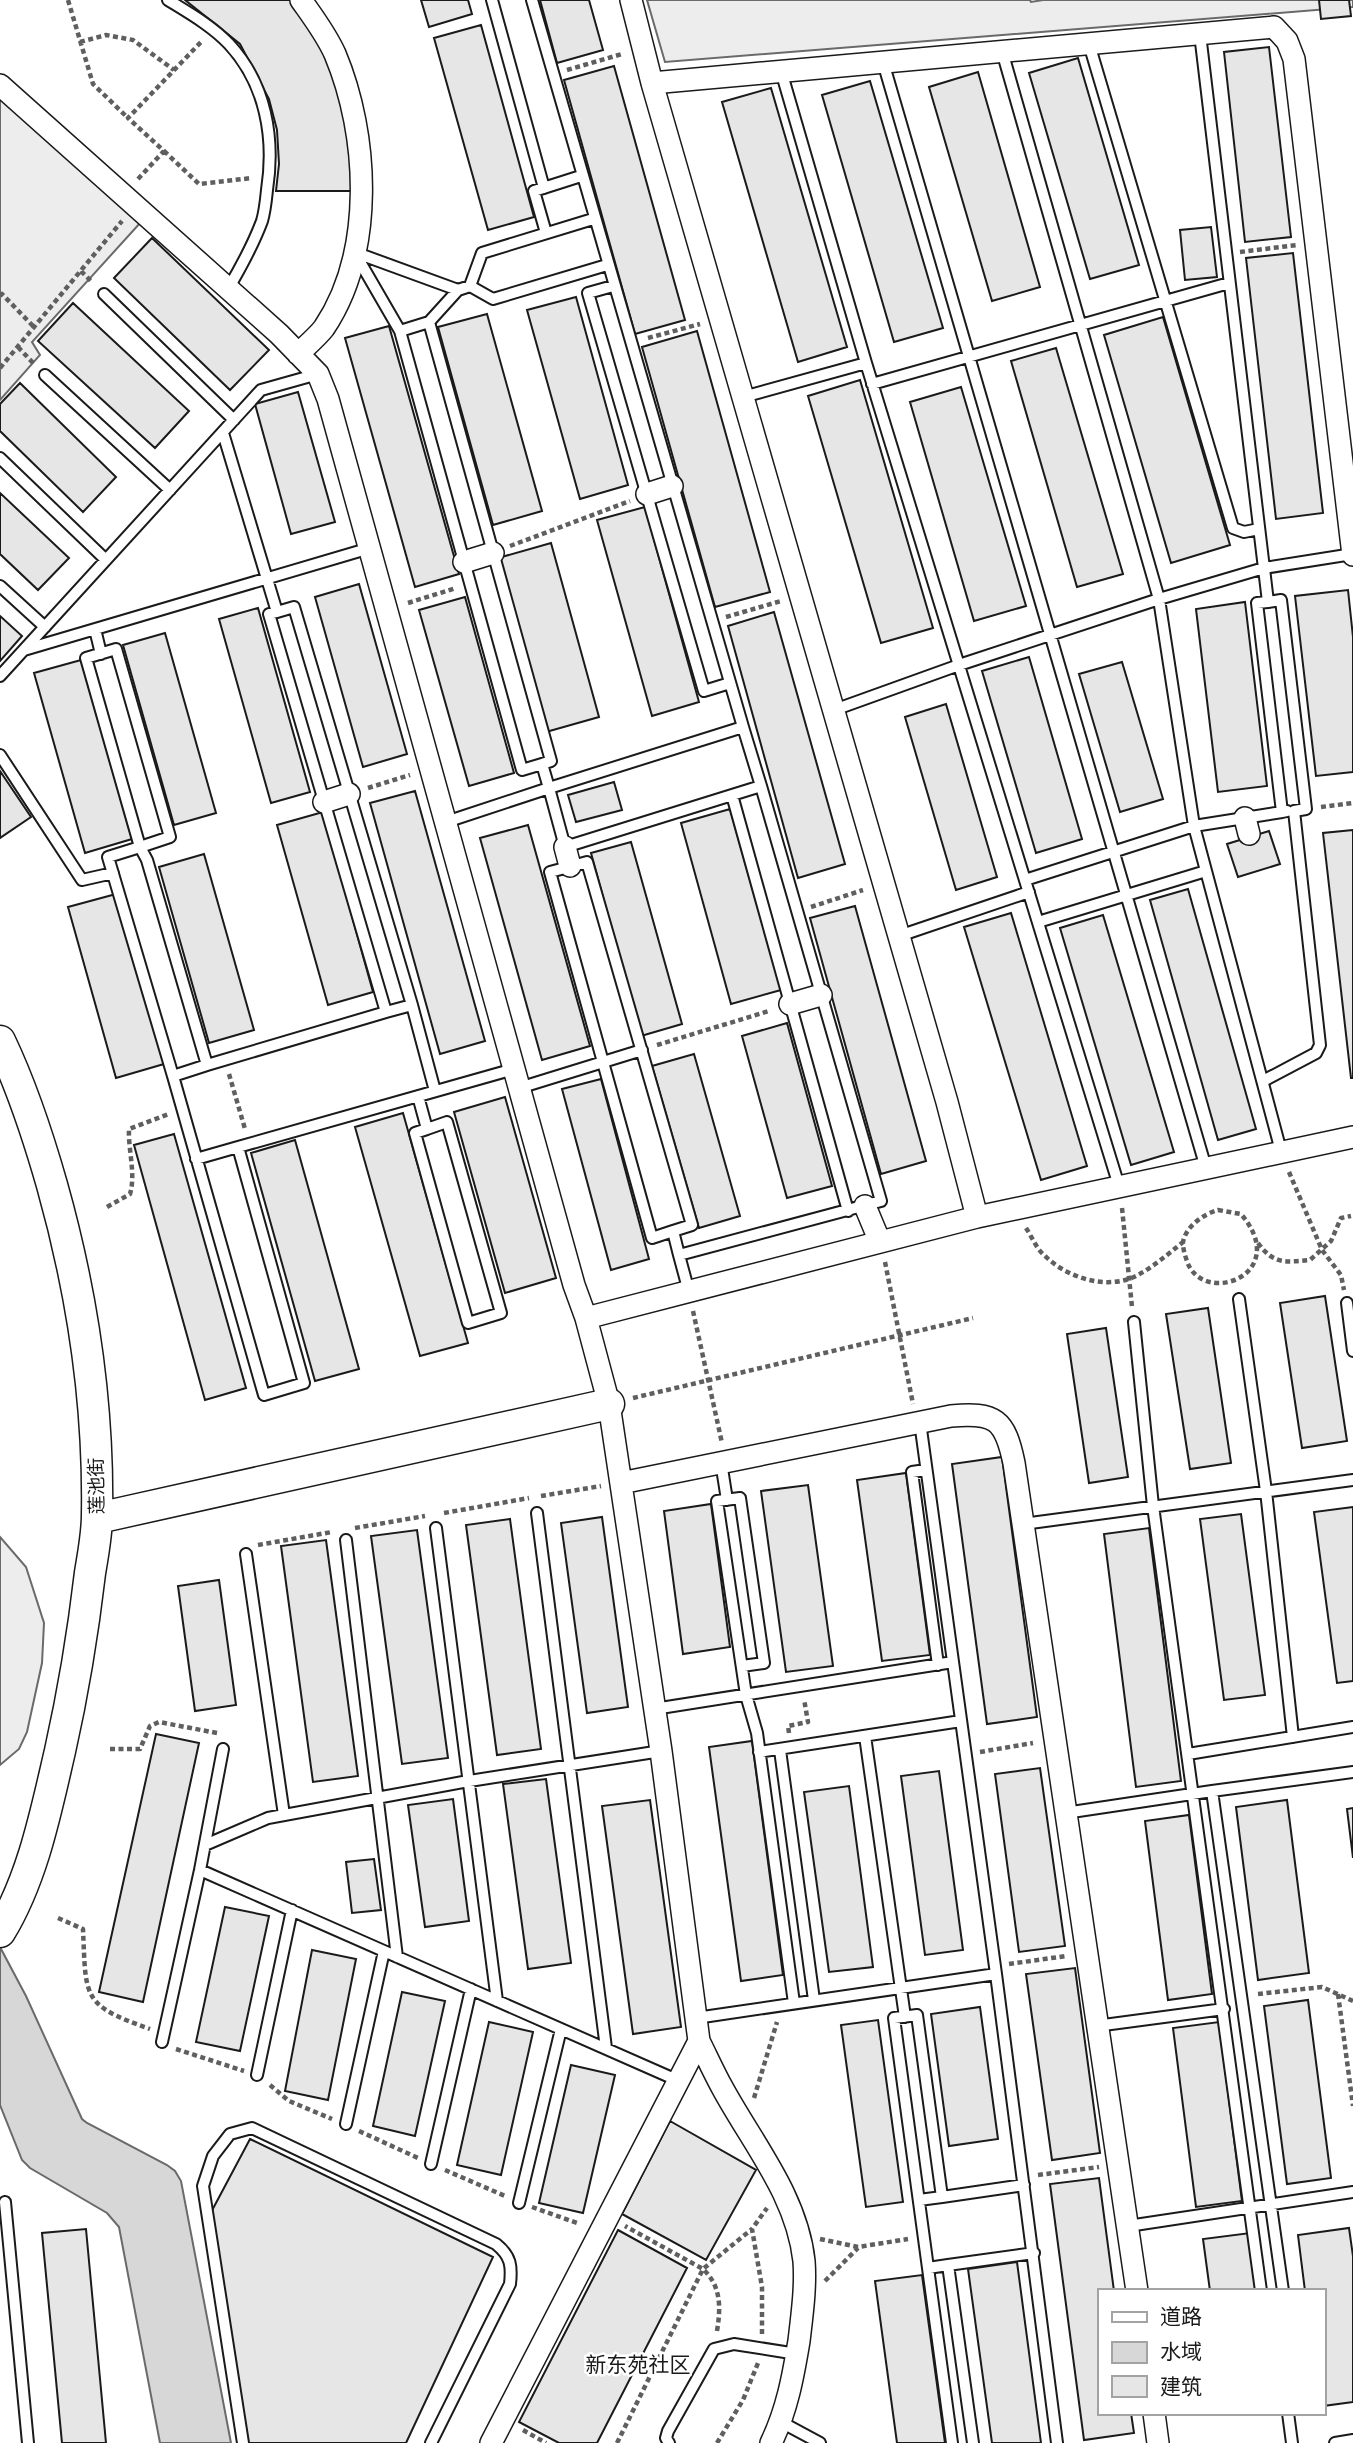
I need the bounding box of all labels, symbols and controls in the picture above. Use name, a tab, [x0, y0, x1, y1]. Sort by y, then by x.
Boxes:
street label: 莲池街	[83, 1457, 109, 1515]
legend	[1098, 2289, 1325, 2415]
text: 道路	[1160, 2302, 1202, 2330]
text: 水域	[1160, 2337, 1202, 2365]
district label: 新东苑社区	[586, 2350, 691, 2378]
text: 建筑	[1160, 2372, 1202, 2400]

